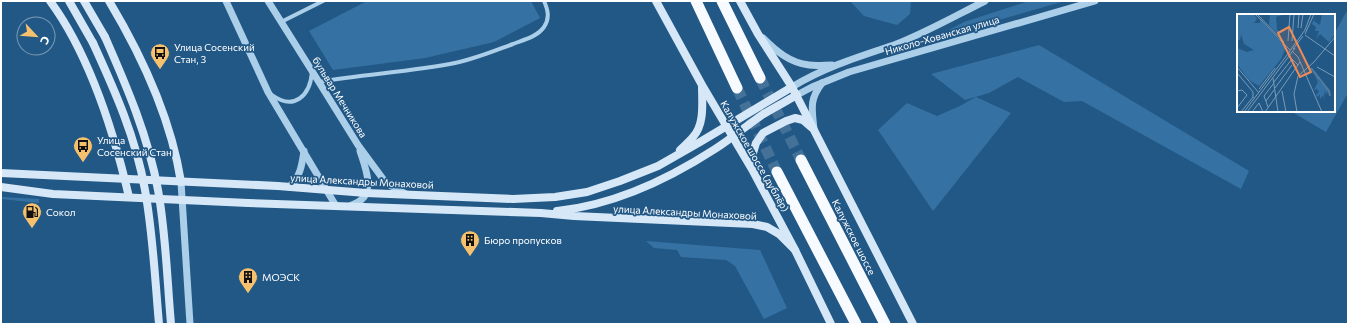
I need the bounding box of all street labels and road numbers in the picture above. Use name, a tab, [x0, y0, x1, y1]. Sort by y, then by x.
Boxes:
street label: Николо-Хованская улица	[883, 13, 1001, 57]
street label: бульвар Мечникова	[310, 54, 370, 140]
street label: Калужское шоссе (дублёр)	[718, 98, 792, 214]
street label: улица Александры Монаховой	[290, 171, 434, 191]
street label: Калужское шоссе	[830, 197, 878, 277]
street label: улица Александры Монаховой	[613, 202, 757, 222]

